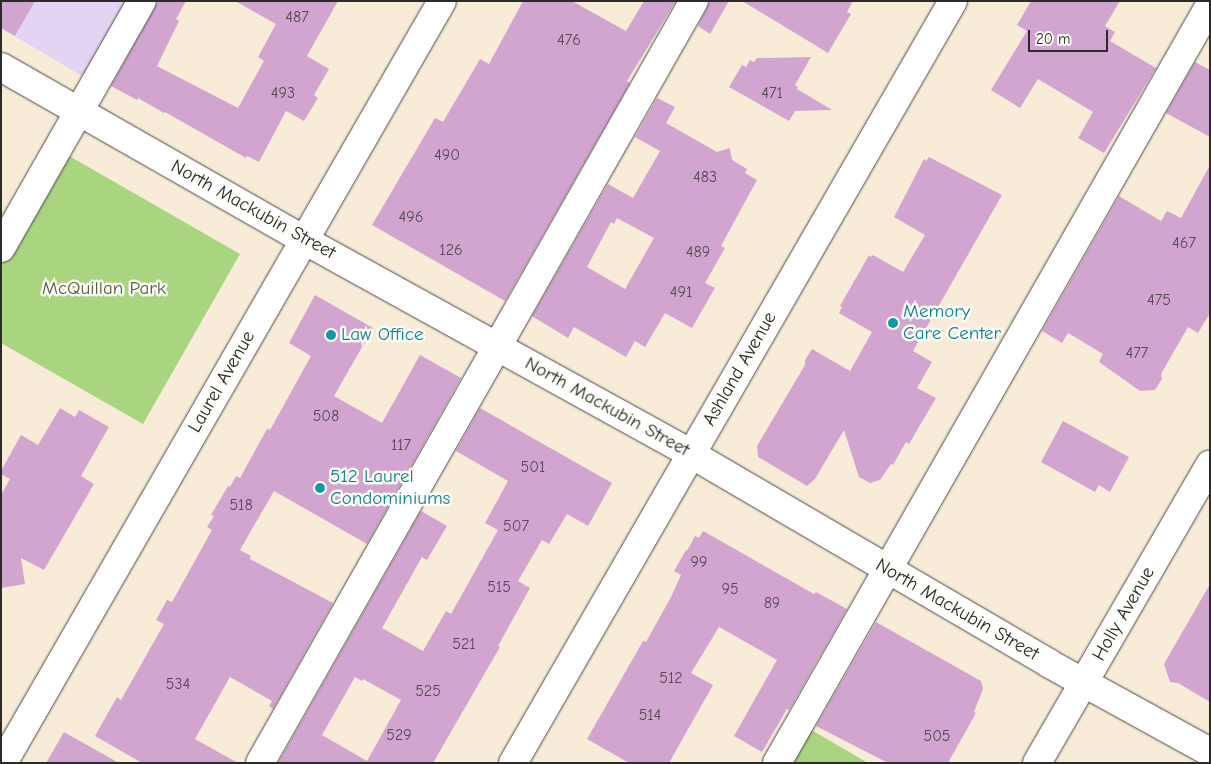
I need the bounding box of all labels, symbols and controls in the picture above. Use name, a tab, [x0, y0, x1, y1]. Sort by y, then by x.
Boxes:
house number: 487	[285, 7, 309, 27]
scale bar	[1031, 20, 1111, 52]
house number: 476	[557, 30, 581, 50]
text: 20 m	[1036, 30, 1070, 48]
house number: 493	[271, 83, 295, 103]
house number: 471	[761, 83, 783, 103]
house number: 490	[434, 145, 460, 165]
street label: North Mackubin Street	[167, 155, 339, 265]
house number: 483	[693, 167, 717, 187]
house number: 496	[399, 207, 423, 227]
house number: 467	[1172, 233, 1196, 253]
house number: 126	[439, 240, 463, 260]
house number: 489	[686, 242, 710, 262]
park label: McQuillan Park	[42, 278, 166, 300]
house number: 491	[670, 282, 692, 302]
house number: 475	[1147, 290, 1171, 310]
place label: Memory Care Center	[903, 301, 1001, 345]
street label: Ashland Avenue	[698, 308, 782, 430]
marker: Memory Care Center	[887, 317, 899, 329]
place label: Law Office	[341, 324, 423, 346]
street label: Laurel Avenue	[184, 327, 260, 437]
marker: Law Office	[325, 329, 337, 341]
house number: 477	[1126, 343, 1148, 363]
street label: North Mackubin Street	[521, 352, 693, 462]
house number: 508	[313, 406, 339, 426]
house number: 117	[391, 435, 411, 455]
house number: 501	[521, 457, 545, 477]
place label: 512 Laurel Condominiums	[330, 466, 451, 510]
marker: 512 Laurel Condominiums	[314, 482, 326, 494]
house number: 518	[229, 495, 253, 515]
house number: 507	[503, 516, 529, 536]
house number: 99	[691, 552, 707, 572]
street label: North Mackubin Street	[871, 554, 1043, 666]
street label: Holly Avenue	[1088, 563, 1160, 665]
house number: 515	[487, 577, 511, 597]
house number: 95	[721, 579, 739, 599]
house number: 89	[764, 593, 780, 613]
house number: 521	[452, 634, 476, 654]
house number: 512	[659, 668, 683, 688]
house number: 534	[166, 674, 190, 694]
house number: 525	[415, 681, 441, 701]
house number: 514	[639, 705, 661, 725]
house number: 529	[386, 725, 412, 745]
house number: 505	[923, 726, 951, 746]

